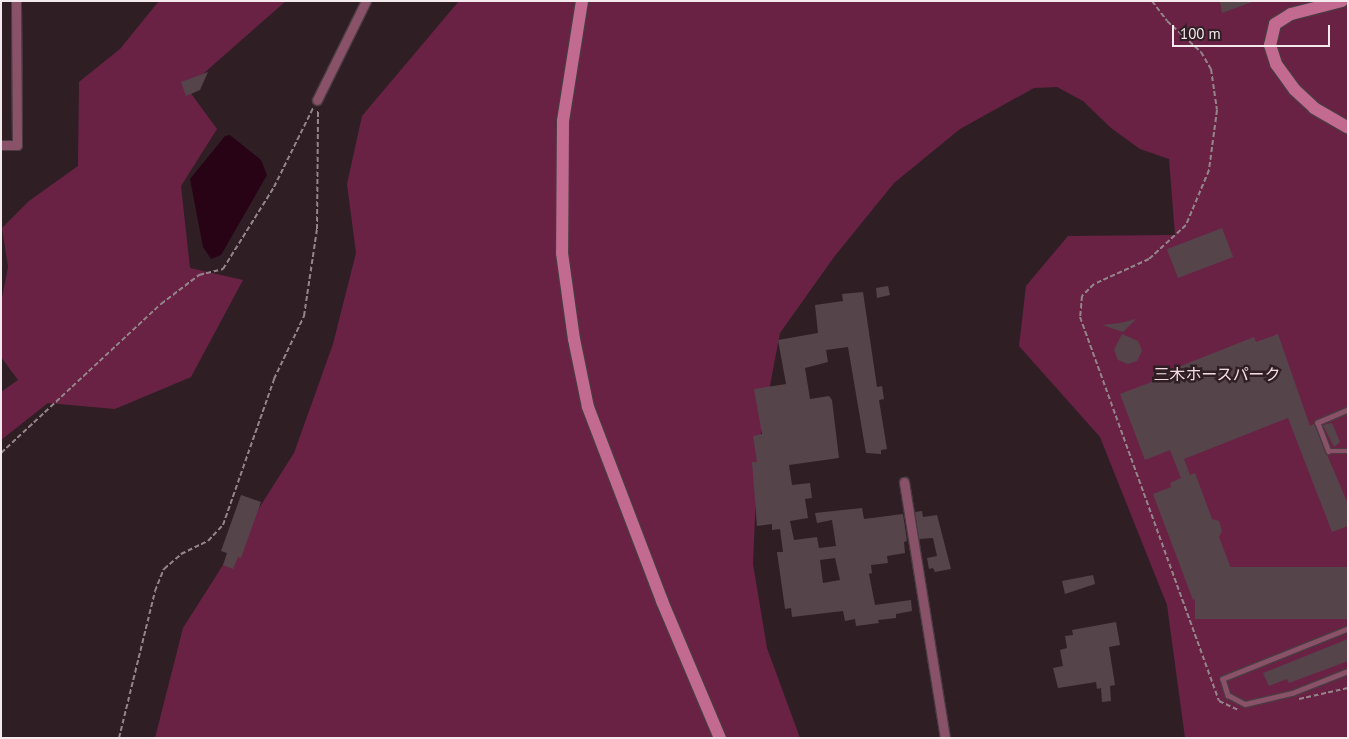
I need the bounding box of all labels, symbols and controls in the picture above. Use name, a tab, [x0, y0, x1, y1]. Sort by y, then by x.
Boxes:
scale bar	[1174, 15, 1332, 47]
text: 100 m	[1180, 24, 1221, 43]
park label: 三木ホースパーク	[1153, 364, 1281, 384]

